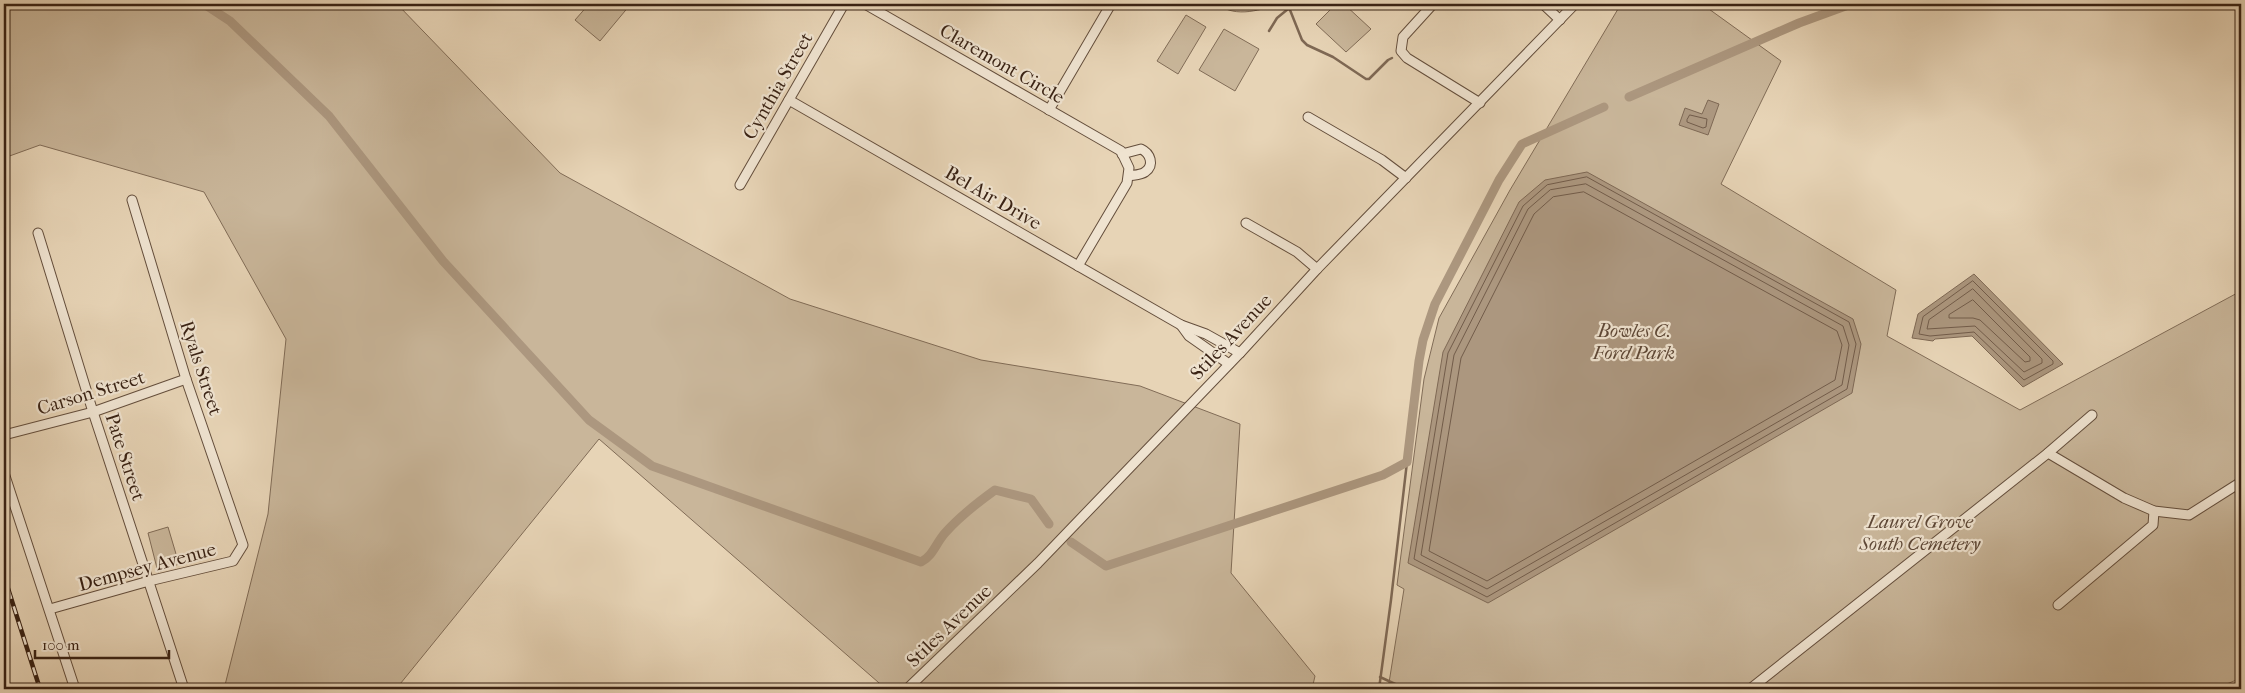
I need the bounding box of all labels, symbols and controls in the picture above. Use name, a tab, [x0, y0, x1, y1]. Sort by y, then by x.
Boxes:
street label: Claremont Circle	[936, 19, 1068, 109]
street label: Cynthia Street	[739, 28, 818, 143]
street label: Bel Air Drive	[941, 162, 1045, 234]
street label: Stiles Avenue	[1186, 290, 1276, 384]
street label: Ryals Street	[175, 318, 227, 418]
park label: Bowles C. Ford Park	[1592, 320, 1675, 364]
street label: Carson Street	[34, 366, 148, 420]
street label: Pate Street	[101, 411, 150, 504]
park label: Laurel Grove South Cemetery	[1859, 511, 1982, 555]
street label: Dempsey Avenue	[76, 538, 218, 596]
street label: Stiles Avenue	[902, 580, 996, 672]
scale bar	[35, 628, 169, 660]
text: 100 m	[42, 636, 80, 654]

